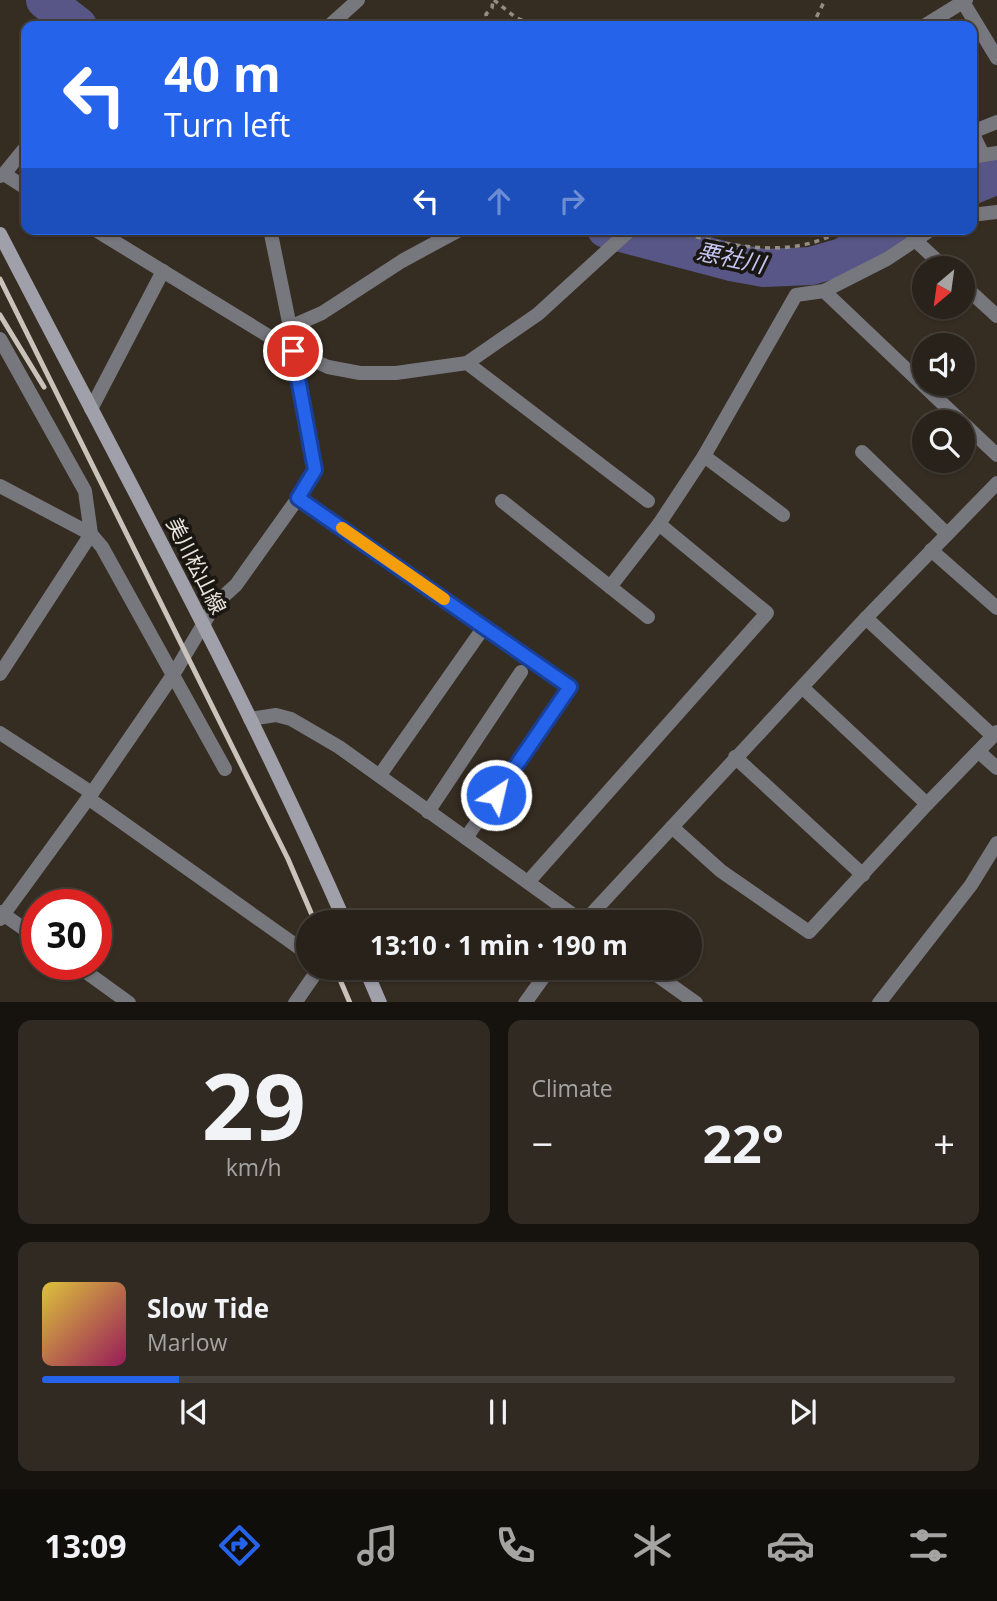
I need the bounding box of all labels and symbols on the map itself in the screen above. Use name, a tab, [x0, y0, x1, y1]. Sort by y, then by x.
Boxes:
water label: 悪社川	[694, 234, 771, 280]
north arrow	[912, 256, 975, 318]
pin	[263, 321, 323, 381]
street label: 美川松山線	[161, 512, 233, 619]
position arrow	[459, 758, 533, 832]
speed limit sign: 30	[21, 889, 112, 980]

